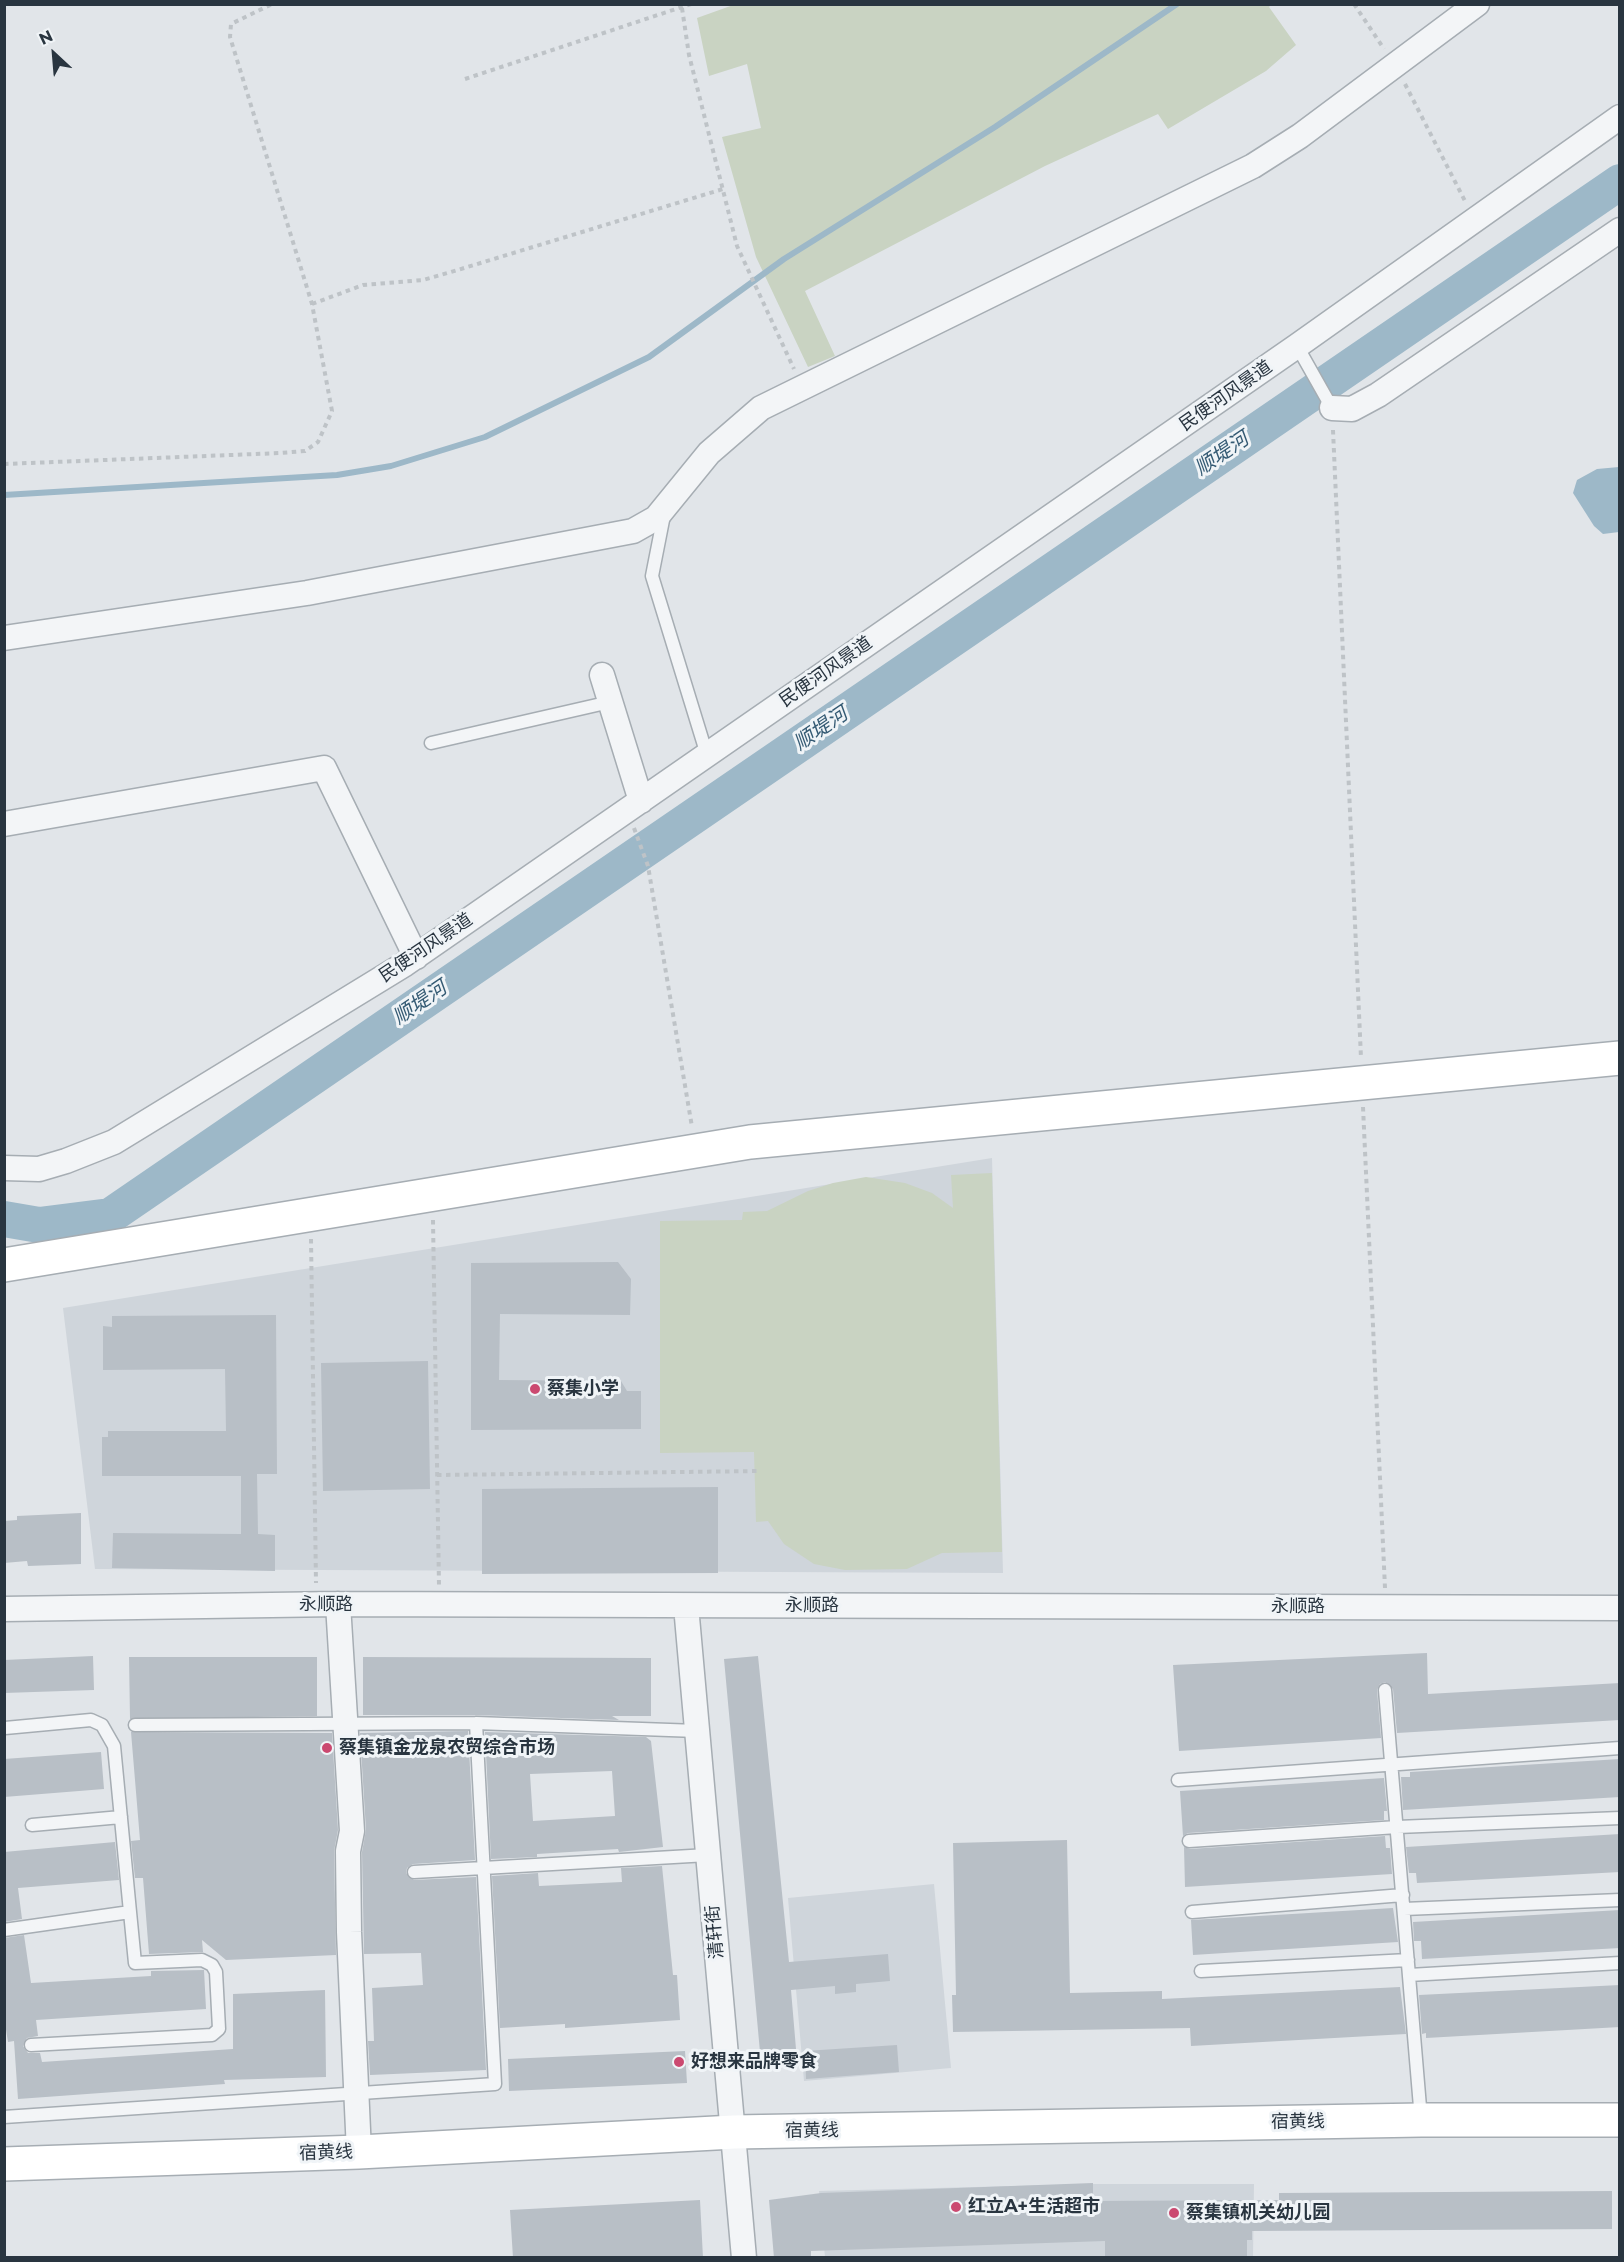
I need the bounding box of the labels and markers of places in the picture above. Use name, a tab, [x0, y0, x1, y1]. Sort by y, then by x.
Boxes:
place label: 蔡集小学	[547, 1378, 619, 1400]
marker: 蔡集小学	[528, 1382, 542, 1396]
place label: 蔡集镇金龙泉农贸综合市场	[339, 1737, 555, 1759]
marker: 蔡集镇金龙泉农贸综合市场	[320, 1741, 334, 1755]
place label: 好想来品牌零食	[691, 2051, 817, 2073]
marker: 好想来品牌零食	[672, 2055, 686, 2069]
place label: 红立A+生活超市	[968, 2196, 1100, 2218]
marker: 红立A+生活超市	[949, 2200, 963, 2214]
place label: 蔡集镇机关幼儿园	[1186, 2202, 1330, 2224]
marker: 蔡集镇机关幼儿园	[1167, 2206, 1181, 2220]

